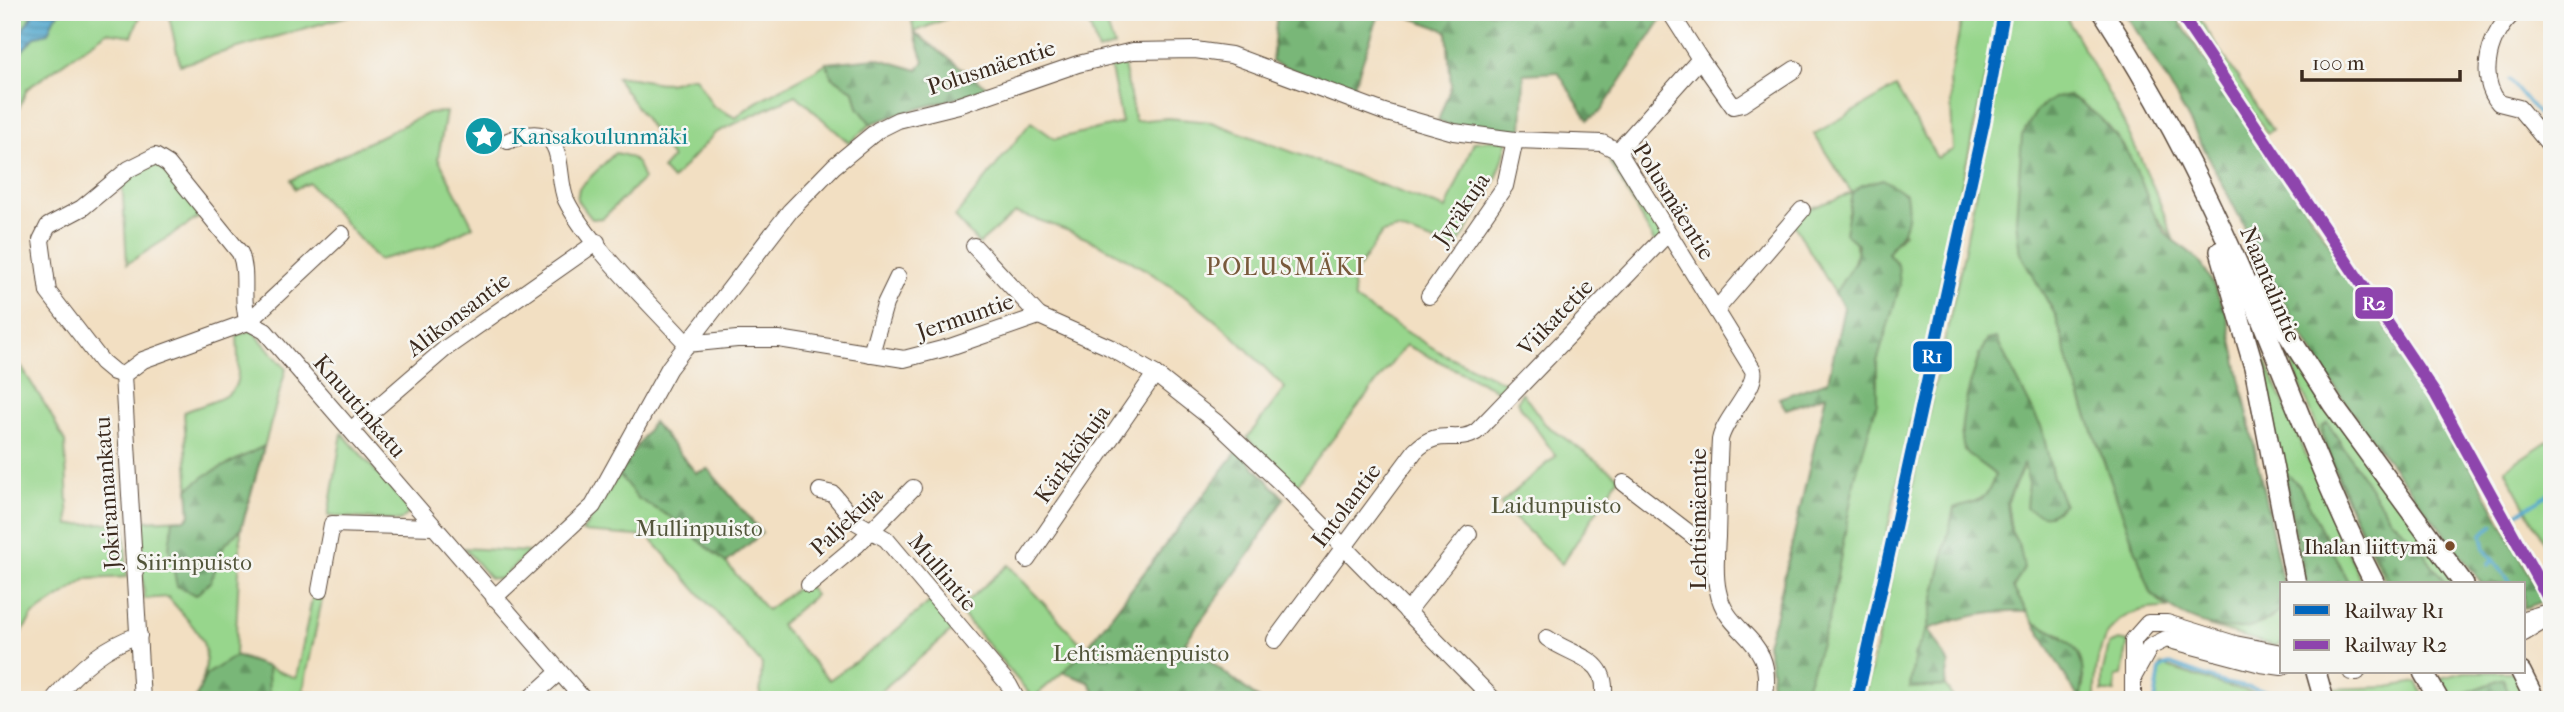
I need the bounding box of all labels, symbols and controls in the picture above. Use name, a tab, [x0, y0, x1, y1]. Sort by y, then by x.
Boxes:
street label: Polusmäentie	[924, 34, 1059, 101]
scale bar	[2302, 38, 2459, 82]
text: 100 m	[2312, 51, 2365, 75]
place icon: Kansakoulunmäki	[463, 115, 505, 157]
place label: Kansakoulunmäki	[511, 123, 688, 150]
street label: Polusmäentie	[1627, 138, 1720, 265]
street label: Jyräkuja	[1426, 167, 1496, 253]
street label: Naantalintie	[2234, 222, 2307, 346]
district label: POLUSMÄKI	[1206, 252, 1366, 281]
street label: Alikonsantie	[400, 267, 516, 363]
street label: Viikatetie	[1511, 273, 1599, 362]
line badge: R2	[2354, 286, 2394, 320]
street label: Jermuntie	[911, 287, 1017, 346]
text: R2	[2362, 293, 2386, 315]
line badge: R1	[1912, 340, 1953, 373]
text: R1	[1922, 346, 1942, 368]
street label: Knuutinkatu	[308, 349, 412, 463]
street label: Kärkkökuja	[1029, 400, 1116, 508]
street label: Jokirannankatu	[89, 416, 126, 572]
street label: Lehtismäentie	[1685, 448, 1712, 590]
street label: Intolantie	[1306, 458, 1387, 553]
street label: Paljekuja	[805, 481, 888, 562]
park label: Laidunpuisto	[1491, 492, 1621, 519]
park label: Mullinpuisto	[635, 515, 763, 542]
street label: Mullintie	[902, 528, 983, 617]
place label: Ihalan liittymä	[2304, 535, 2437, 559]
marker: Ihalan liittymä	[2443, 539, 2457, 553]
park label: Siirinpuisto	[136, 549, 252, 576]
legend	[2280, 582, 2526, 674]
text: Railway R1	[2344, 599, 2444, 623]
text: Railway R2	[2344, 633, 2448, 657]
park label: Lehtismäenpuisto	[1053, 640, 1229, 667]

